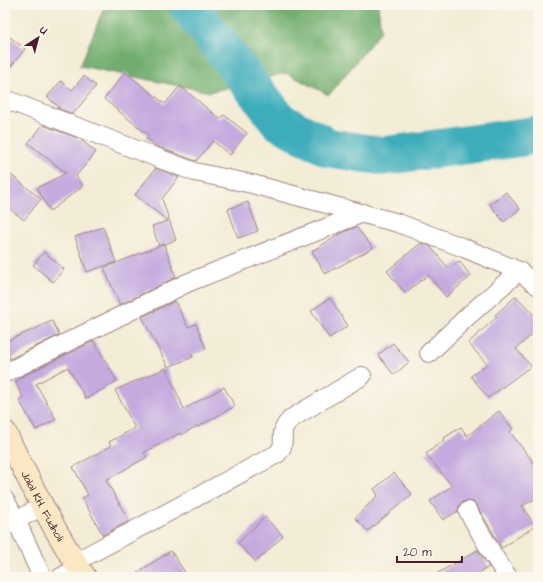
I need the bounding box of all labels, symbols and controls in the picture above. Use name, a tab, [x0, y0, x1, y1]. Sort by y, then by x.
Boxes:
north arrow	[18, 18, 58, 58]
text: U	[36, 22, 50, 38]
street label: Jalal KH. Fudholi	[18, 468, 68, 544]
scale bar	[397, 538, 462, 564]
text: 20 m	[403, 544, 432, 561]

